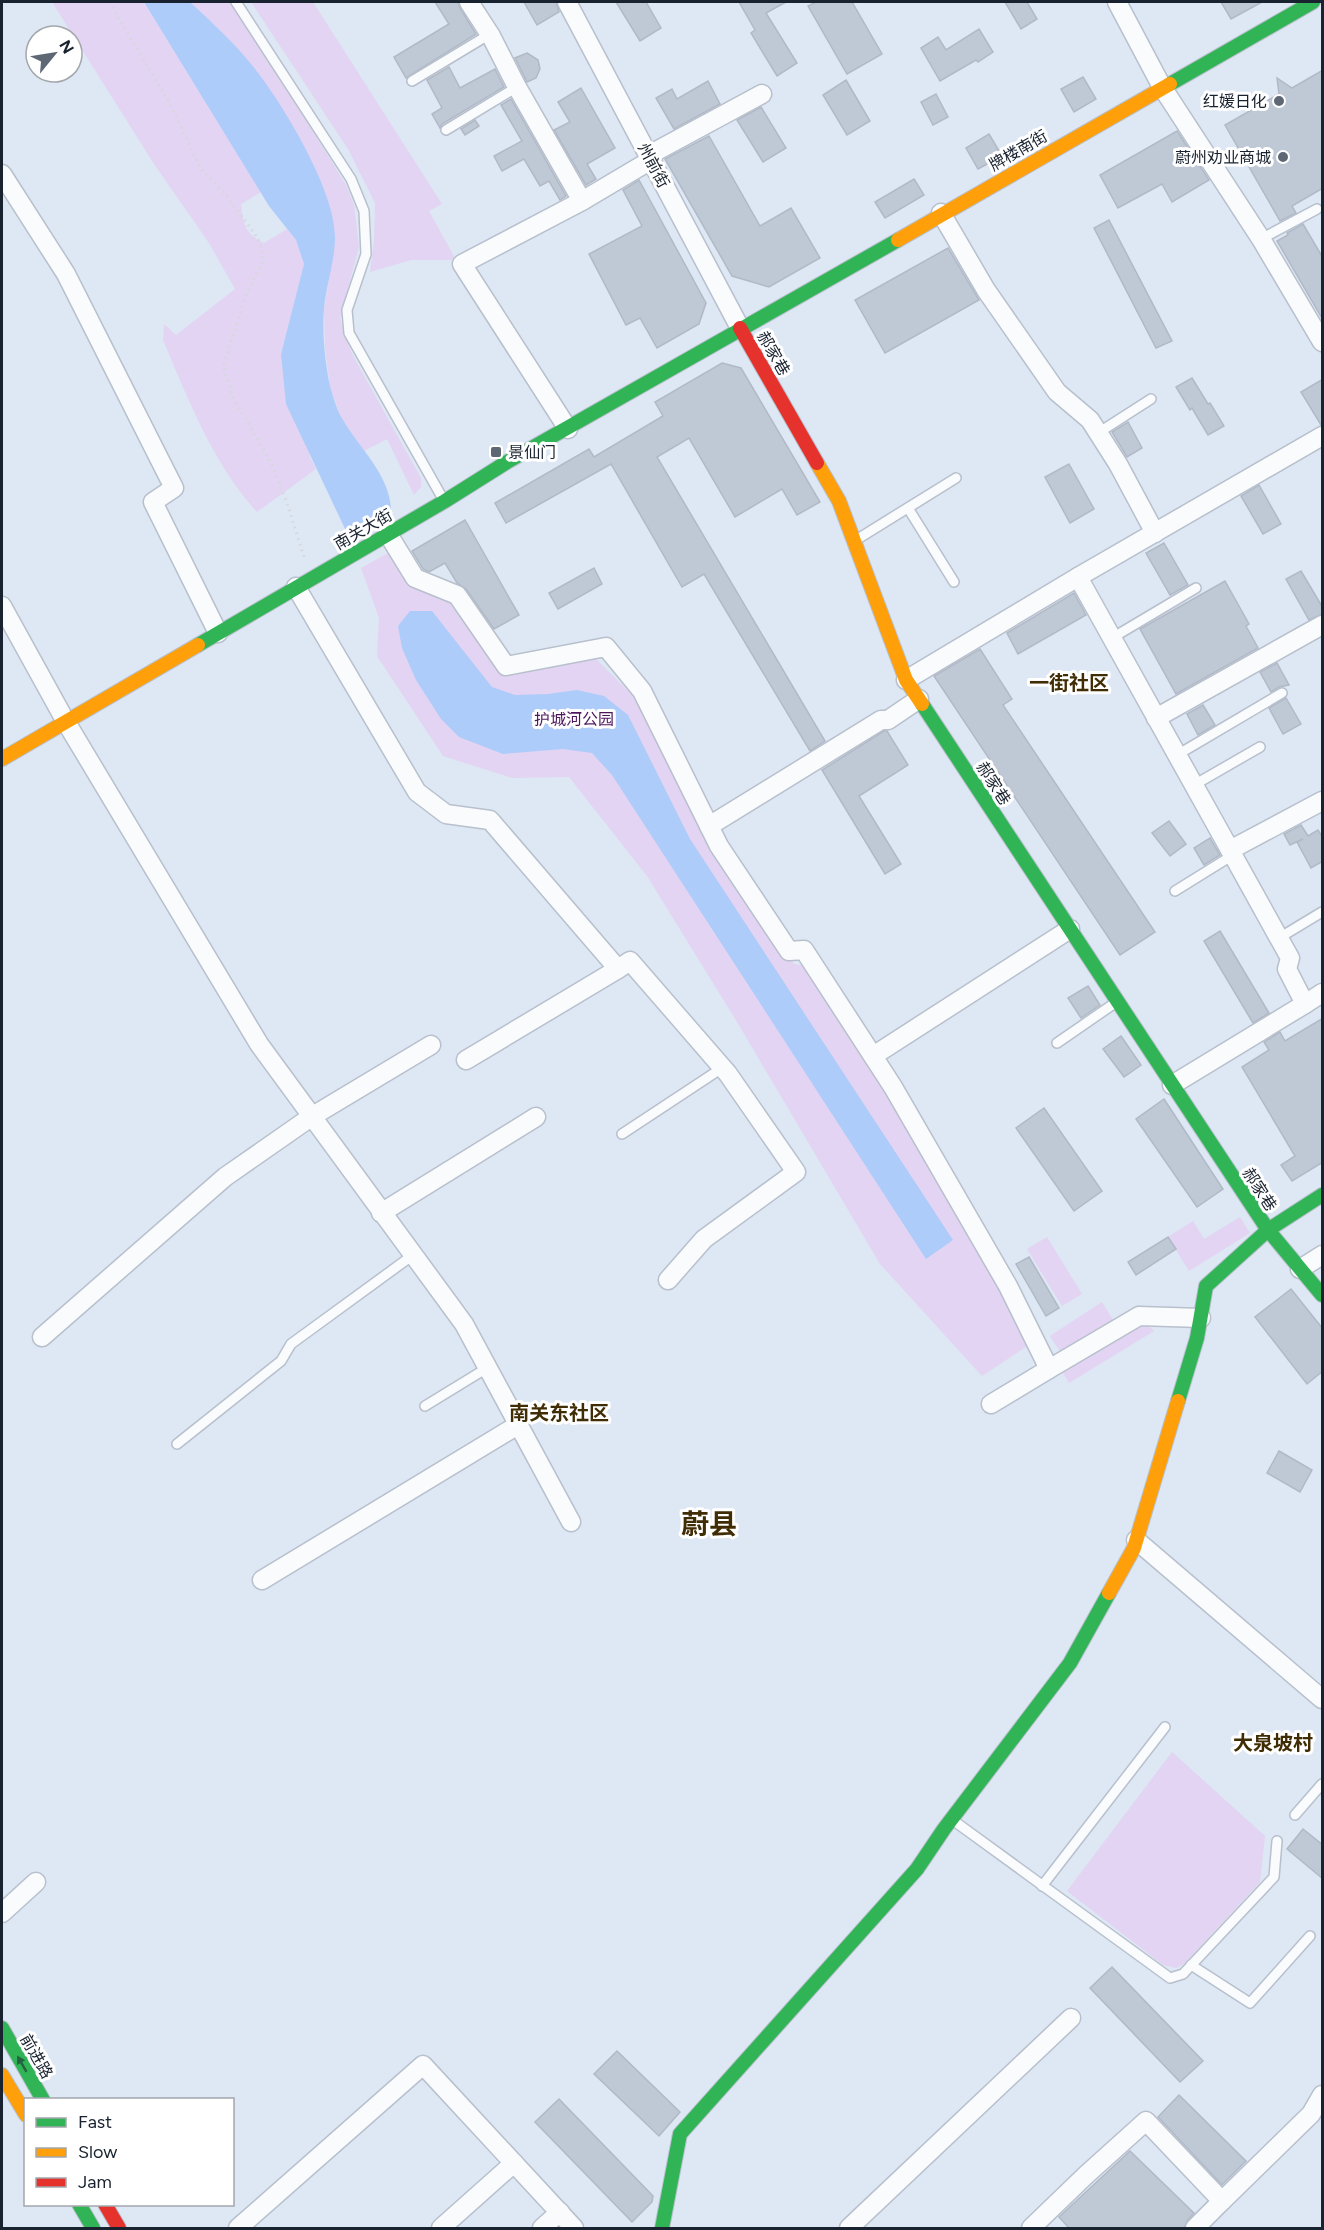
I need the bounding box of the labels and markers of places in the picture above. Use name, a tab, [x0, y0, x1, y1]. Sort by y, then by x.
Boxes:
place label: 红媛日化	[1203, 92, 1267, 111]
marker: 红媛日化	[1272, 94, 1286, 108]
place label: 蔚州劝业商城	[1175, 148, 1271, 167]
marker: 蔚州劝业商城	[1276, 150, 1290, 164]
place label: 景仙门	[508, 443, 556, 462]
marker: 景仙门	[489, 445, 503, 459]

